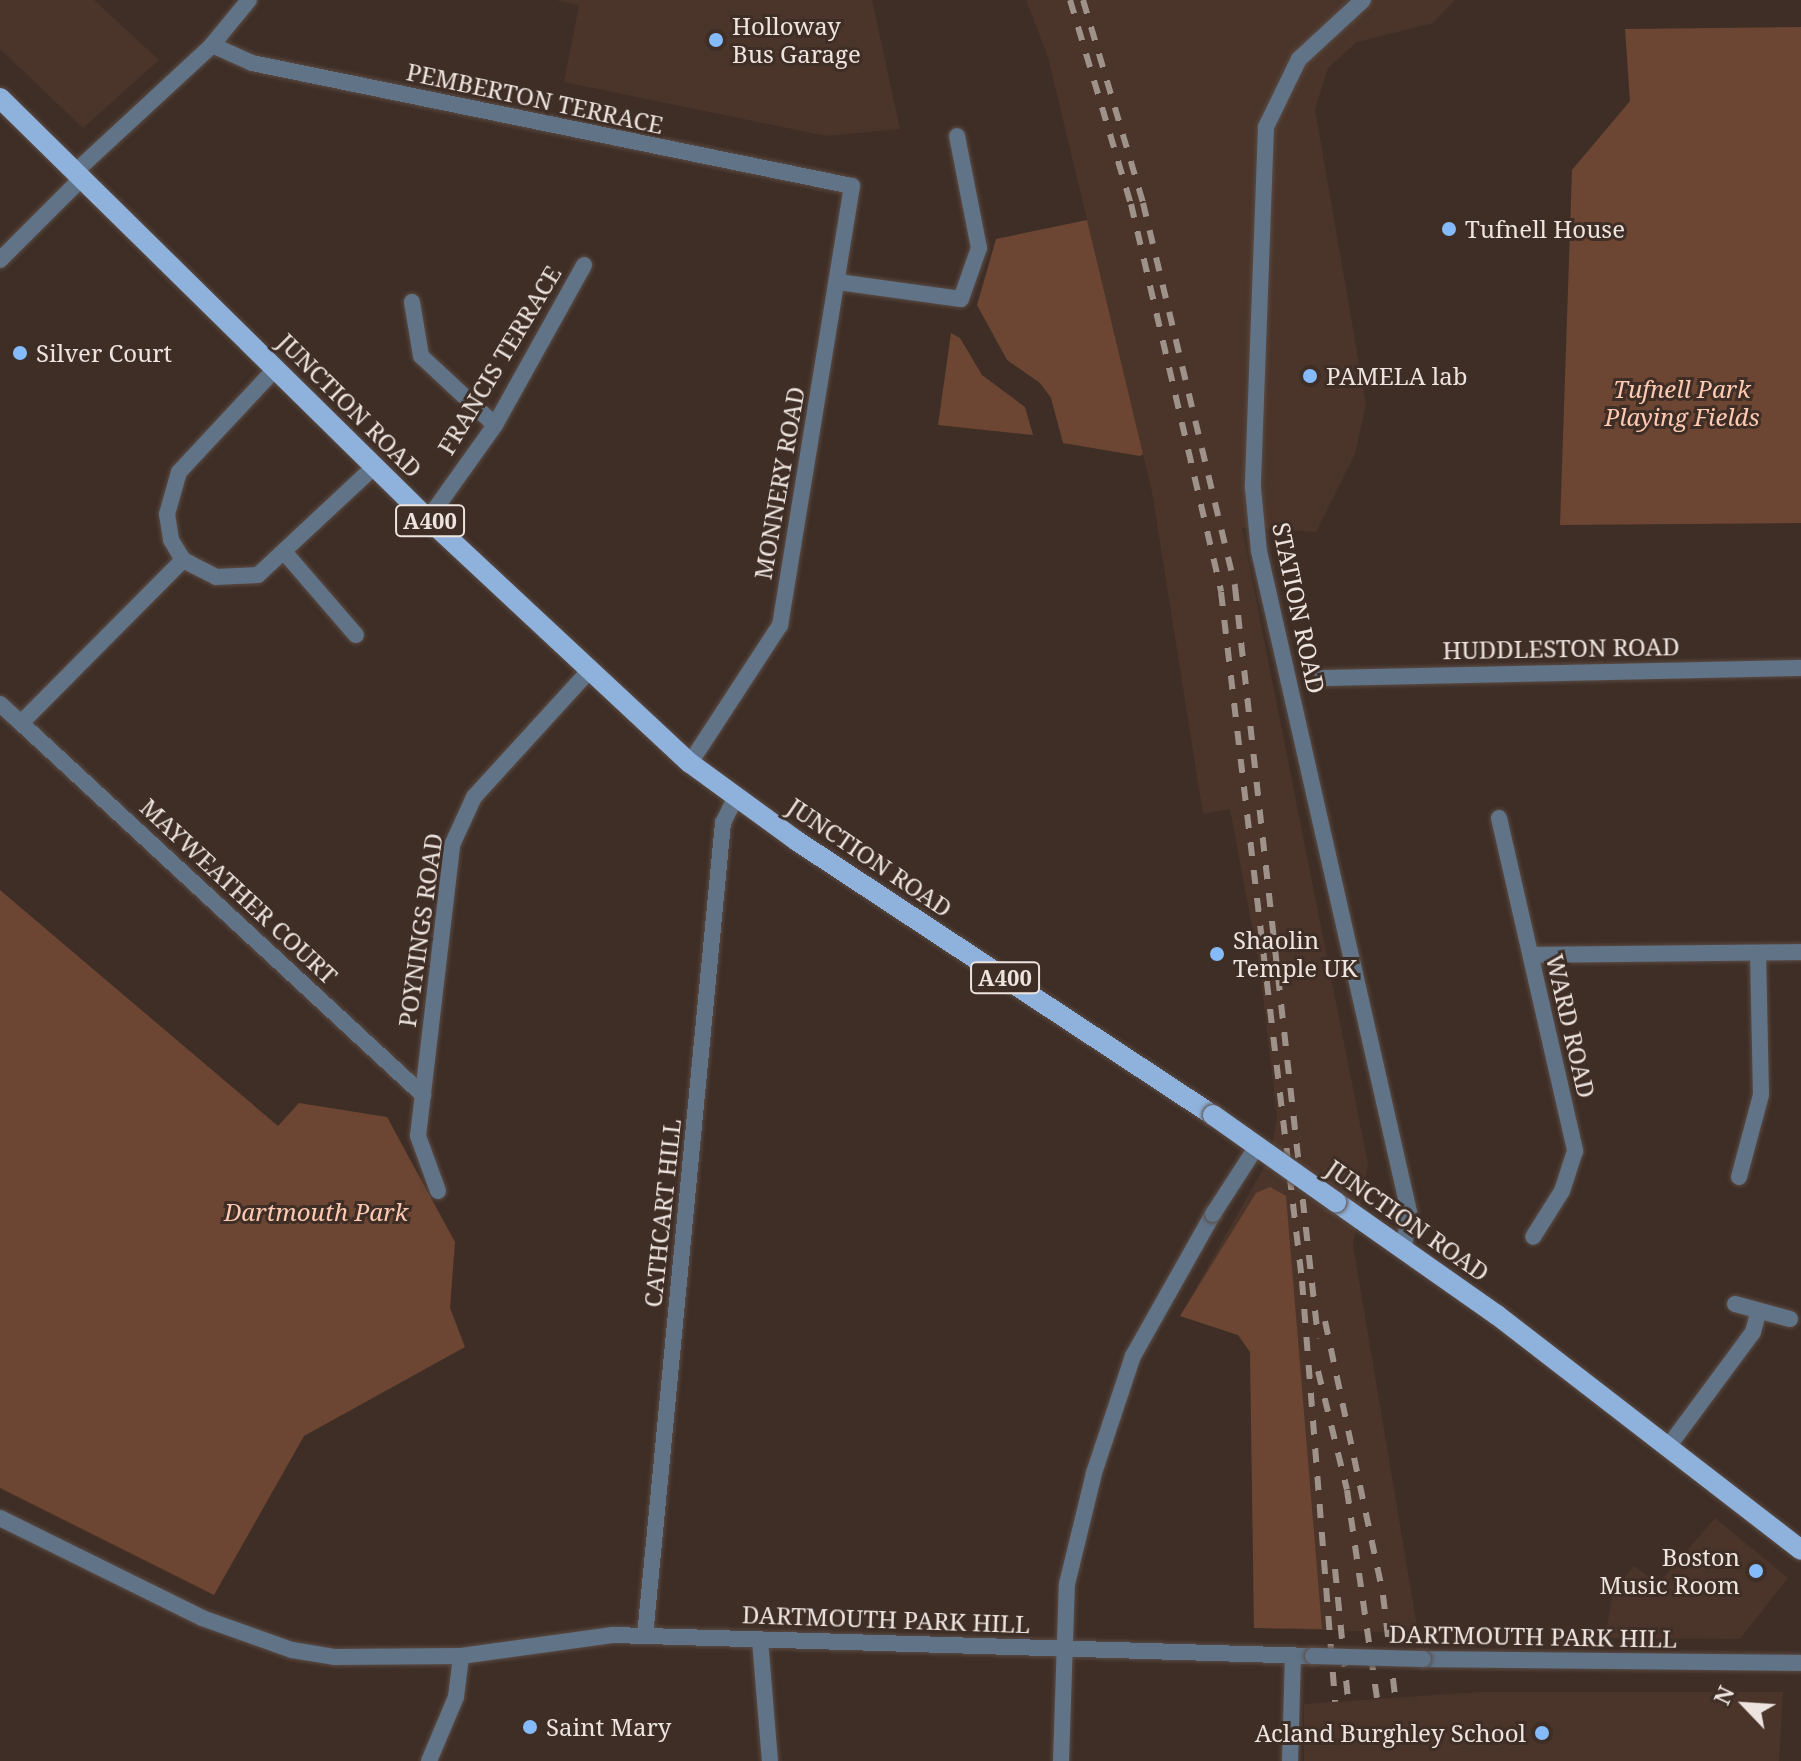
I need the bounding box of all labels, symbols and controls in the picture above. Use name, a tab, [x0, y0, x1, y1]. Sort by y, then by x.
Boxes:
place label: Holloway Bus Garage	[732, 12, 861, 68]
marker: Holloway Bus Garage	[707, 31, 725, 49]
street label: PEMBERTON TERRACE	[404, 57, 666, 139]
place label: Tufnell House	[1465, 215, 1625, 243]
marker: Tufnell House	[1440, 220, 1458, 238]
street label: FRANCIS TERRACE	[431, 260, 567, 460]
street label: JUNCTION ROAD	[272, 327, 428, 483]
place label: Silver Court	[36, 339, 172, 367]
marker: Silver Court	[11, 344, 29, 362]
place label: PAMELA lab	[1326, 362, 1467, 390]
marker: PAMELA lab	[1301, 367, 1319, 385]
park label: Tufnell Park Playing Fields	[1604, 375, 1760, 431]
street label: MONNERY ROAD	[748, 384, 810, 582]
road number: A400	[394, 503, 466, 539]
street label: STATION ROAD	[1267, 520, 1331, 696]
street label: HUDDLESTON ROAD	[1442, 632, 1680, 664]
street label: JUNCTION ROAD	[782, 791, 958, 923]
street label: MAYWEATHER COURT	[135, 792, 343, 990]
street label: POYNINGS ROAD	[392, 831, 448, 1029]
place label: Shaolin Temple UK	[1233, 926, 1357, 982]
marker: Shaolin Temple UK	[1208, 945, 1226, 963]
street label: WARD ROAD	[1540, 951, 1602, 1101]
road number: A400	[969, 960, 1041, 996]
street label: CATHCART HILL	[638, 1117, 686, 1309]
street label: JUNCTION ROAD	[1321, 1153, 1495, 1287]
park label: Dartmouth Park	[224, 1198, 408, 1226]
place label: Boston Music Room	[1600, 1543, 1740, 1599]
marker: Boston Music Room	[1747, 1562, 1765, 1580]
street label: DARTMOUTH PARK HILL	[742, 1600, 1030, 1638]
street label: DARTMOUTH PARK HILL	[1389, 1619, 1677, 1653]
north arrow	[1705, 1665, 1785, 1745]
text: N	[1706, 1681, 1741, 1709]
place label: Saint Mary	[546, 1713, 671, 1741]
marker: Saint Mary	[521, 1718, 539, 1736]
place label: Acland Burghley School	[1255, 1719, 1526, 1747]
marker: Acland Burghley School	[1533, 1724, 1551, 1742]

